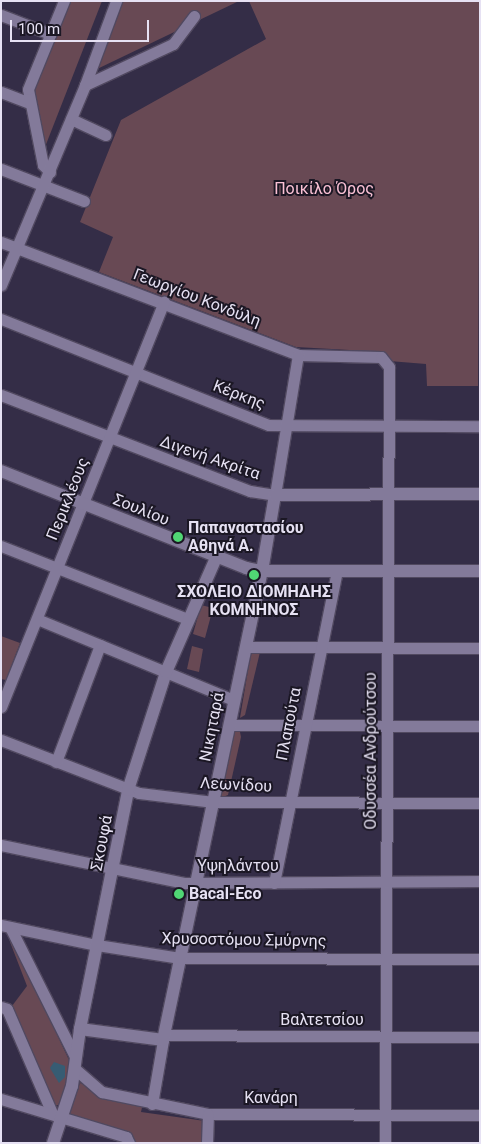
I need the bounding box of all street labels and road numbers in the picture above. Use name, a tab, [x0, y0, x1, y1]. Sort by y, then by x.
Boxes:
street label: Γεωργίου Κονδύλη	[130, 265, 264, 331]
street label: Κέρκης	[210, 376, 268, 414]
street label: Διγενή Ακρίτα	[158, 432, 262, 484]
street label: Περικλέους	[43, 455, 93, 543]
street label: Σουλίου	[110, 490, 172, 530]
street label: Οδυσσέα Ανδρούτσου	[361, 672, 381, 830]
street label: Πλαπούτα	[273, 686, 305, 762]
street label: Νικηταρά	[196, 691, 228, 763]
street label: Λεωνίδου	[200, 774, 272, 796]
street label: Σκουφά	[87, 814, 117, 872]
street label: Υψηλάντου	[197, 856, 279, 876]
street label: Χρυσοστόμου Σμύρνης	[161, 929, 327, 951]
street label: Βαλτετσίου	[280, 1010, 364, 1030]
street label: Κανάρη	[244, 1088, 298, 1108]

